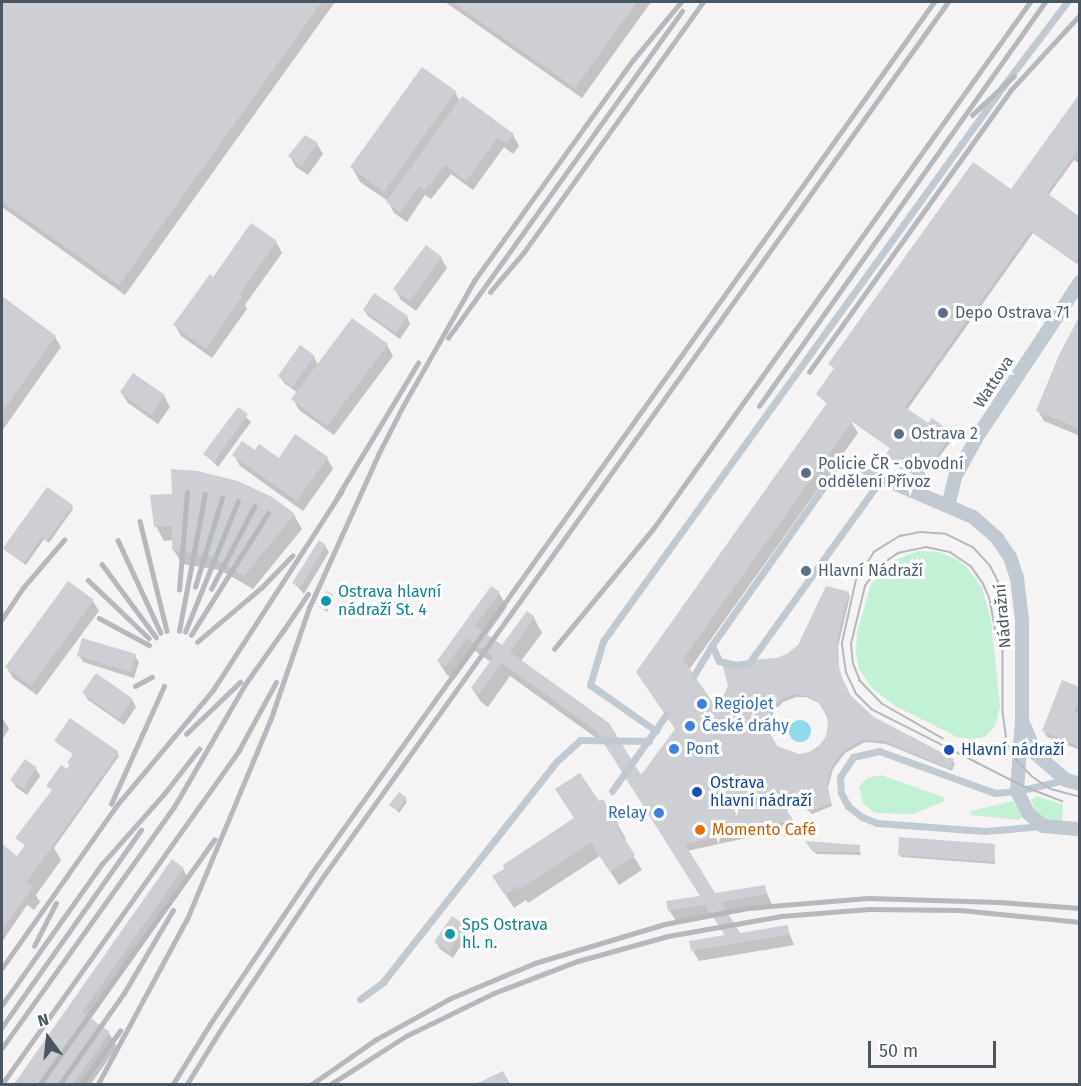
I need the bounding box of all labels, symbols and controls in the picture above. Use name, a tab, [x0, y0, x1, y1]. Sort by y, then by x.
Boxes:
place label: Depo Ostrava 71	[955, 303, 1070, 323]
marker: Depo Ostrava 71	[936, 306, 950, 320]
street label: Wattova	[970, 352, 1018, 412]
place label: Ostrava 2	[911, 424, 978, 444]
marker: Ostrava 2	[892, 427, 906, 441]
place label: Policie ČR - obvodní oddělení Přívoz	[818, 454, 963, 492]
marker: Policie ČR - obvodní oddělení Přívoz	[799, 466, 813, 480]
place label: Hlavní Nádraží	[818, 561, 923, 581]
marker: Hlavní Nádraží	[799, 564, 813, 578]
place label: Ostrava hlavní nádraží St. 4	[338, 582, 441, 620]
street label: Nádražní	[991, 583, 1015, 649]
marker: Ostrava hlavní nádraží St. 4	[319, 594, 333, 608]
place label: RegioJet	[714, 694, 774, 714]
marker: RegioJet	[695, 697, 709, 711]
place label: České dráhy	[702, 716, 789, 736]
marker: České dráhy	[683, 719, 697, 733]
place label: Pont	[686, 739, 719, 759]
place label: Hlavní nádraží	[961, 740, 1064, 760]
marker: Pont	[667, 742, 681, 756]
marker: Hlavní nádraží	[942, 743, 956, 757]
place label: Ostrava hlavní nádraží	[710, 773, 812, 811]
marker: Ostrava hlavní nádraží	[688, 783, 706, 801]
place label: Relay	[608, 803, 647, 823]
marker: Relay	[652, 806, 666, 820]
place label: Momento Café	[712, 820, 816, 840]
marker: Momento Café	[693, 823, 707, 837]
place label: SpS Ostrava hl. n.	[462, 915, 548, 953]
marker: SpS Ostrava hl. n.	[443, 927, 457, 941]
north arrow	[18, 1008, 78, 1068]
text: N	[36, 1010, 51, 1031]
scale bar	[871, 1029, 998, 1067]
text: 50 m	[879, 1040, 918, 1062]

